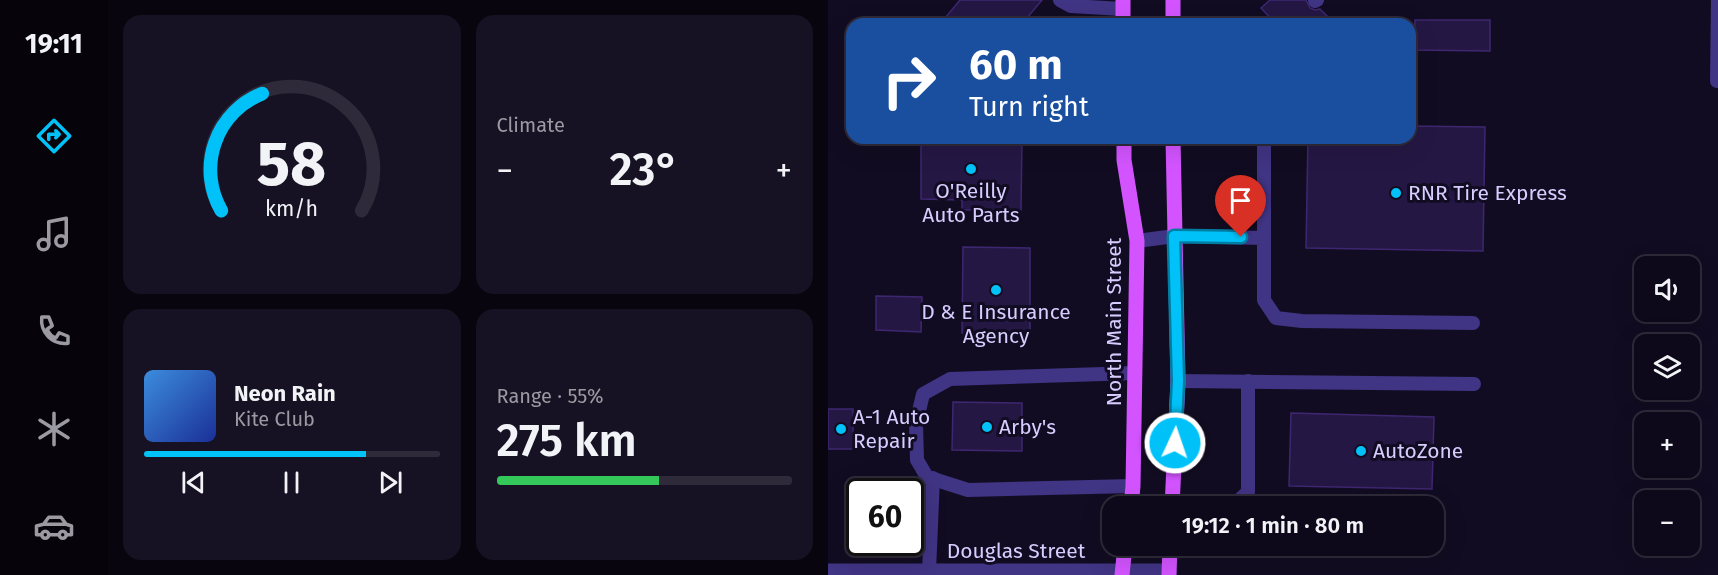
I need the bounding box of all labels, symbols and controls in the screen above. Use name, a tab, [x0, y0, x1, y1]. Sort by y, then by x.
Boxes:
text: 19:11	[25, 28, 83, 60]
text: 60 m	[969, 40, 1063, 90]
icon: right	[870, 42, 948, 120]
text: Turn right	[969, 91, 1089, 123]
text: Climate	[497, 113, 565, 137]
icon: directions	[33, 115, 75, 157]
text: 58	[257, 127, 327, 202]
text: 23°	[610, 143, 679, 197]
text: −	[497, 151, 513, 191]
text: +	[776, 151, 792, 191]
marker: O'Reilly Auto Parts	[964, 162, 978, 176]
pin	[1215, 175, 1266, 237]
place label: O'Reilly Auto Parts	[922, 178, 1020, 228]
place label: RNR Tire Express	[1408, 180, 1567, 206]
icon: arrive	[1224, 184, 1257, 217]
marker: RNR Tire Express	[1389, 186, 1403, 200]
text: km/h	[265, 197, 318, 223]
icon: music	[33, 213, 75, 255]
street label: North Main Street	[1101, 237, 1127, 406]
map controls	[1634, 256, 1700, 556]
button: sound	[1634, 256, 1700, 322]
marker: D & E Insurance Agency	[989, 283, 1003, 297]
place label: D & E Insurance Agency	[921, 299, 1071, 349]
icon: phone	[33, 310, 75, 352]
button: layers	[1634, 334, 1700, 400]
text: Neon Rain	[234, 380, 336, 407]
text: Range · 55%	[497, 384, 603, 408]
place label: A-1 Auto Repair	[853, 404, 930, 454]
text: Kite Club	[234, 407, 315, 431]
icon: climate	[33, 408, 75, 450]
position arrow	[1143, 411, 1207, 475]
button: +	[1634, 412, 1700, 478]
text: 275 km	[497, 414, 637, 468]
place label: Arby's	[999, 414, 1056, 440]
marker: Arby's	[980, 420, 994, 434]
marker: A-1 Auto Repair	[834, 422, 848, 436]
place label: AutoZone	[1373, 438, 1463, 464]
marker: AutoZone	[1354, 444, 1368, 458]
icon: previous	[177, 466, 210, 499]
icon: pause	[275, 466, 308, 499]
icon: next	[374, 466, 407, 499]
speed limit sign: 60	[846, 478, 924, 556]
button: −	[1634, 490, 1700, 556]
icon: car	[33, 505, 75, 547]
text: 19:12 · 1 min · 80 m	[1182, 512, 1364, 539]
street label: Douglas Street	[947, 538, 1086, 564]

